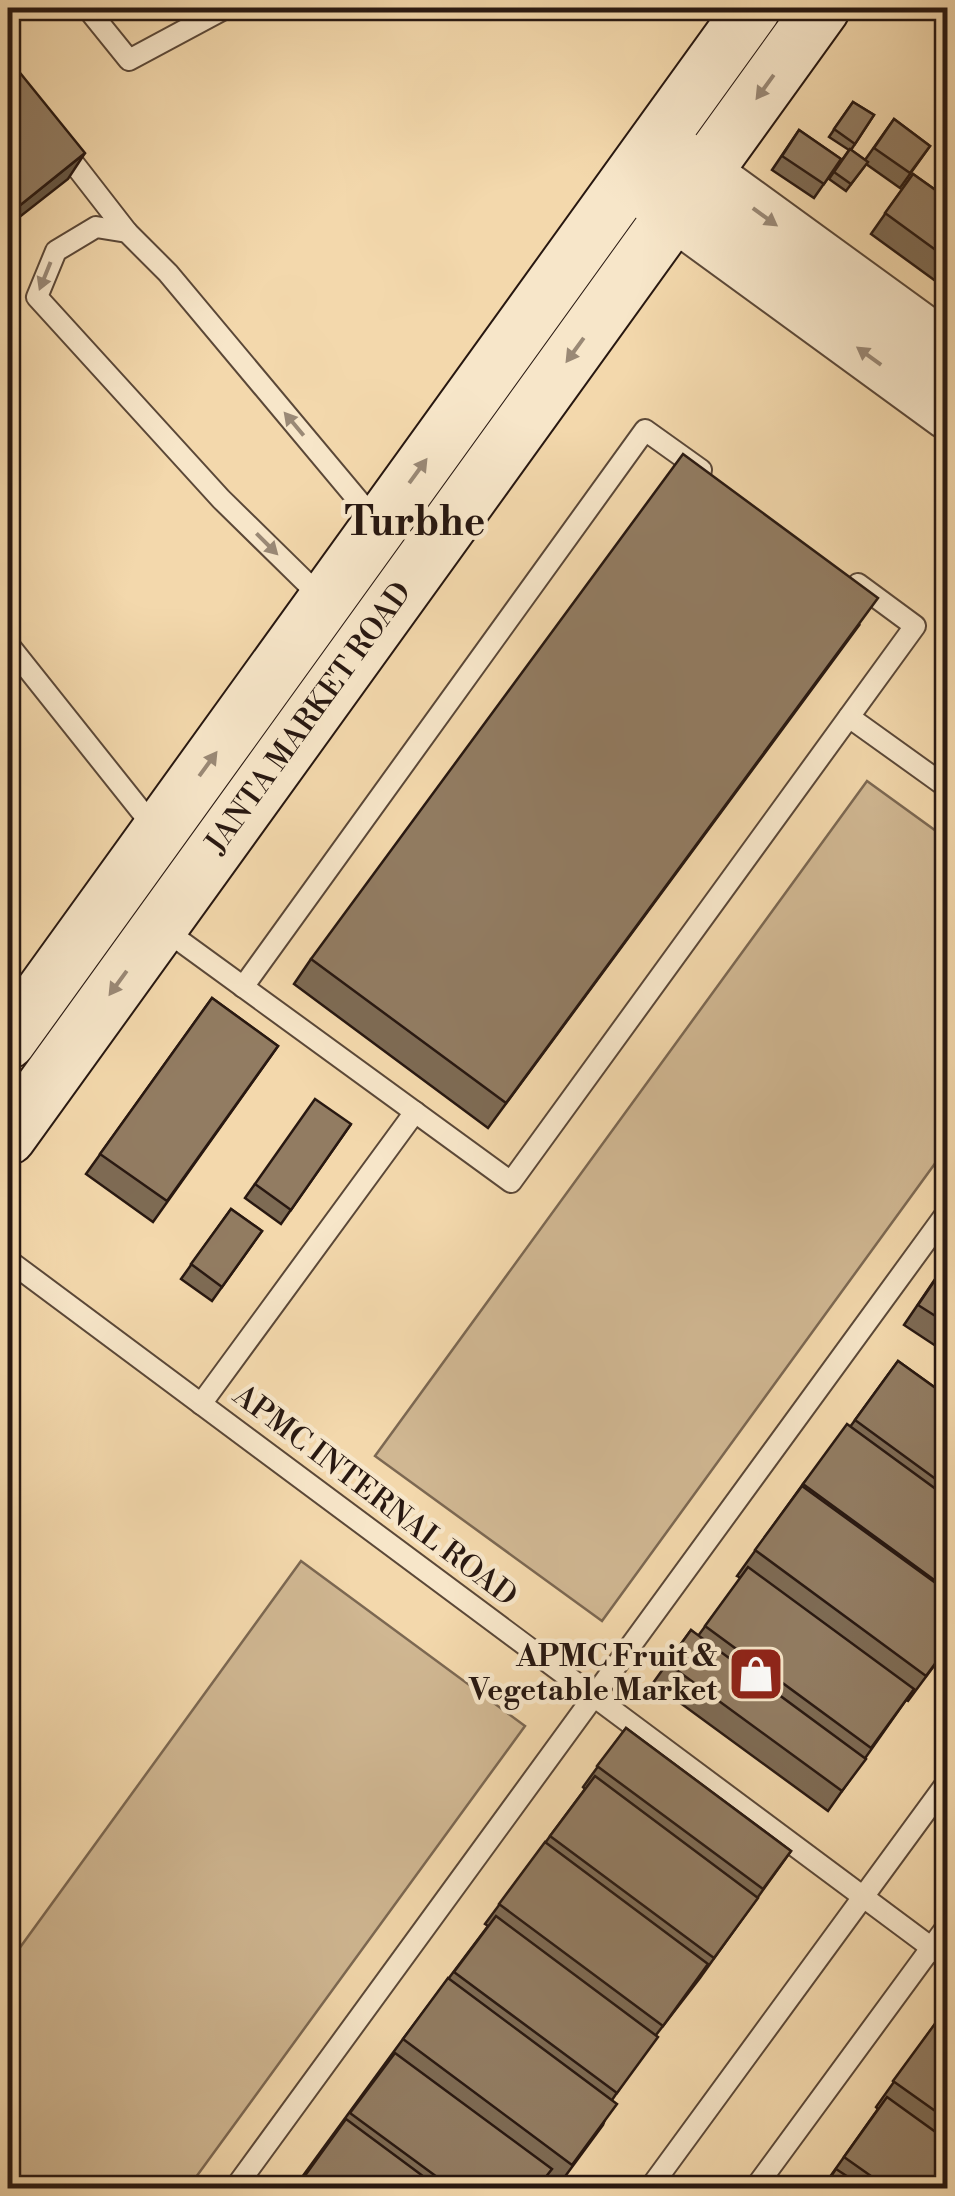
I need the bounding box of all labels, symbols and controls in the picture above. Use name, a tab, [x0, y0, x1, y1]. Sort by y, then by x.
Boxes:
one-way arrow	[756, 73, 775, 100]
one-way arrow	[752, 207, 778, 226]
one-way arrow	[37, 261, 53, 291]
one-way arrow	[565, 337, 585, 363]
one-way arrow	[856, 346, 882, 366]
one-way arrow	[284, 411, 306, 436]
one-way arrow	[408, 458, 427, 485]
district label: Turbhe	[345, 498, 485, 548]
one-way arrow	[254, 532, 278, 555]
street label: JANTA MARKET ROAD	[197, 575, 420, 862]
one-way arrow	[198, 750, 217, 777]
one-way arrow	[109, 970, 129, 996]
street label: APMC INTERNAL ROAD	[225, 1376, 525, 1615]
place label: APMC Fruit & Vegetable Market	[468, 1638, 717, 1710]
shop icon: APMC Fruit & Vegetable Market	[726, 1644, 786, 1704]

